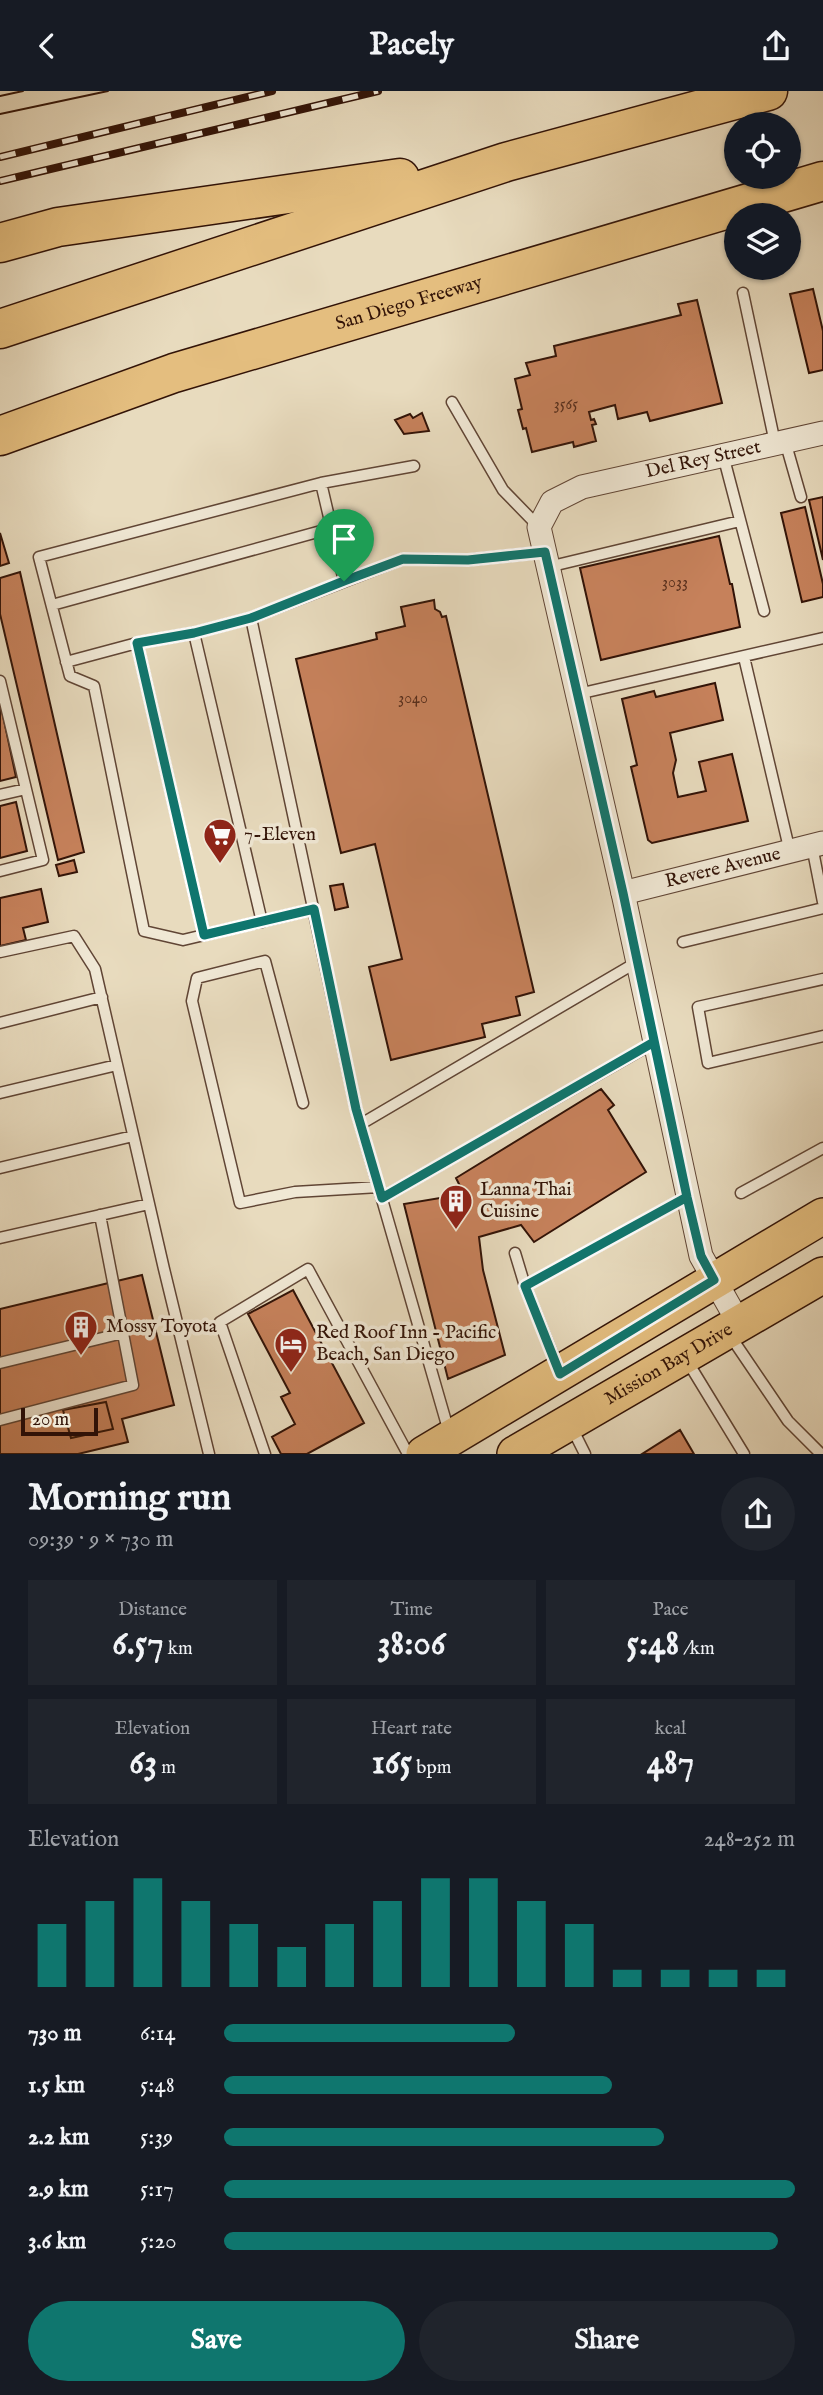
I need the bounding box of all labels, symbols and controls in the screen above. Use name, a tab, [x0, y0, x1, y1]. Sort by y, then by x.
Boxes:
text: Pacely	[369, 25, 454, 66]
icon: back	[28, 27, 66, 65]
icon: share	[757, 27, 795, 65]
map controls	[724, 112, 801, 280]
button: locate	[724, 112, 801, 189]
button: layers	[724, 203, 801, 280]
street label: San Diego Freeway	[333, 270, 486, 337]
house number: 3565	[554, 395, 578, 415]
street label: Del Rey Street	[643, 435, 764, 484]
pin	[314, 509, 374, 581]
icon: arrive	[325, 520, 363, 558]
house number: 3033	[662, 573, 688, 593]
house number: 3040	[398, 689, 428, 709]
supermarket icon: 7-Eleven	[201, 816, 239, 865]
place label: 7-Eleven	[244, 823, 316, 847]
street label: Revere Avenue	[663, 842, 783, 894]
place label: Lanna Thai Cuisine	[480, 1178, 572, 1224]
building icon: Lanna Thai Cuisine	[437, 1182, 475, 1231]
building icon: Mossy Toyota	[62, 1308, 100, 1357]
place label: Mossy Toyota	[106, 1315, 218, 1339]
street label: Mission Bay Drive	[601, 1318, 738, 1411]
place label: Red Roof Inn - Pacific Beach, San Diego	[316, 1321, 496, 1367]
hotel icon: Red Roof Inn - Pacific Beach, San Diego	[272, 1325, 310, 1374]
scale bar	[21, 1405, 98, 1436]
text: 20 m	[32, 1408, 69, 1432]
text: Morning run	[28, 1475, 231, 1523]
button: share	[721, 1477, 795, 1551]
text: 09:39 · 9 × 730 m	[28, 1525, 174, 1554]
text: Distance	[118, 1598, 187, 1622]
text: Time	[390, 1598, 433, 1622]
text: Pace	[653, 1598, 688, 1622]
text: 6.57	[112, 1622, 164, 1667]
text: 38:06	[378, 1622, 445, 1667]
text: 5:48	[626, 1622, 679, 1667]
text: km	[164, 1637, 193, 1661]
text: /km	[679, 1637, 715, 1661]
text: Elevation	[115, 1717, 190, 1741]
text: Heart rate	[371, 1717, 452, 1741]
text: kcal	[655, 1717, 686, 1741]
text: 63	[129, 1741, 157, 1786]
text: 165	[372, 1741, 412, 1786]
text: 487	[647, 1741, 694, 1786]
text: m	[157, 1756, 176, 1780]
text: bpm	[412, 1756, 451, 1780]
text: Elevation	[28, 1825, 119, 1854]
text: 248–252 m	[704, 1825, 795, 1854]
text: 730 m	[28, 2019, 81, 2048]
text: 6:14	[140, 2019, 176, 2048]
text: 1.5 km	[28, 2071, 85, 2100]
text: 5:48	[140, 2071, 175, 2100]
text: 2.2 km	[28, 2123, 90, 2152]
text: 5:39	[140, 2123, 173, 2152]
text: 2.9 km	[28, 2175, 89, 2204]
text: 5:17	[140, 2175, 174, 2204]
text: 3.6 km	[28, 2227, 86, 2256]
text: 5:20	[140, 2227, 177, 2256]
button: Save	[28, 2301, 405, 2381]
button: Share	[419, 2301, 795, 2381]

